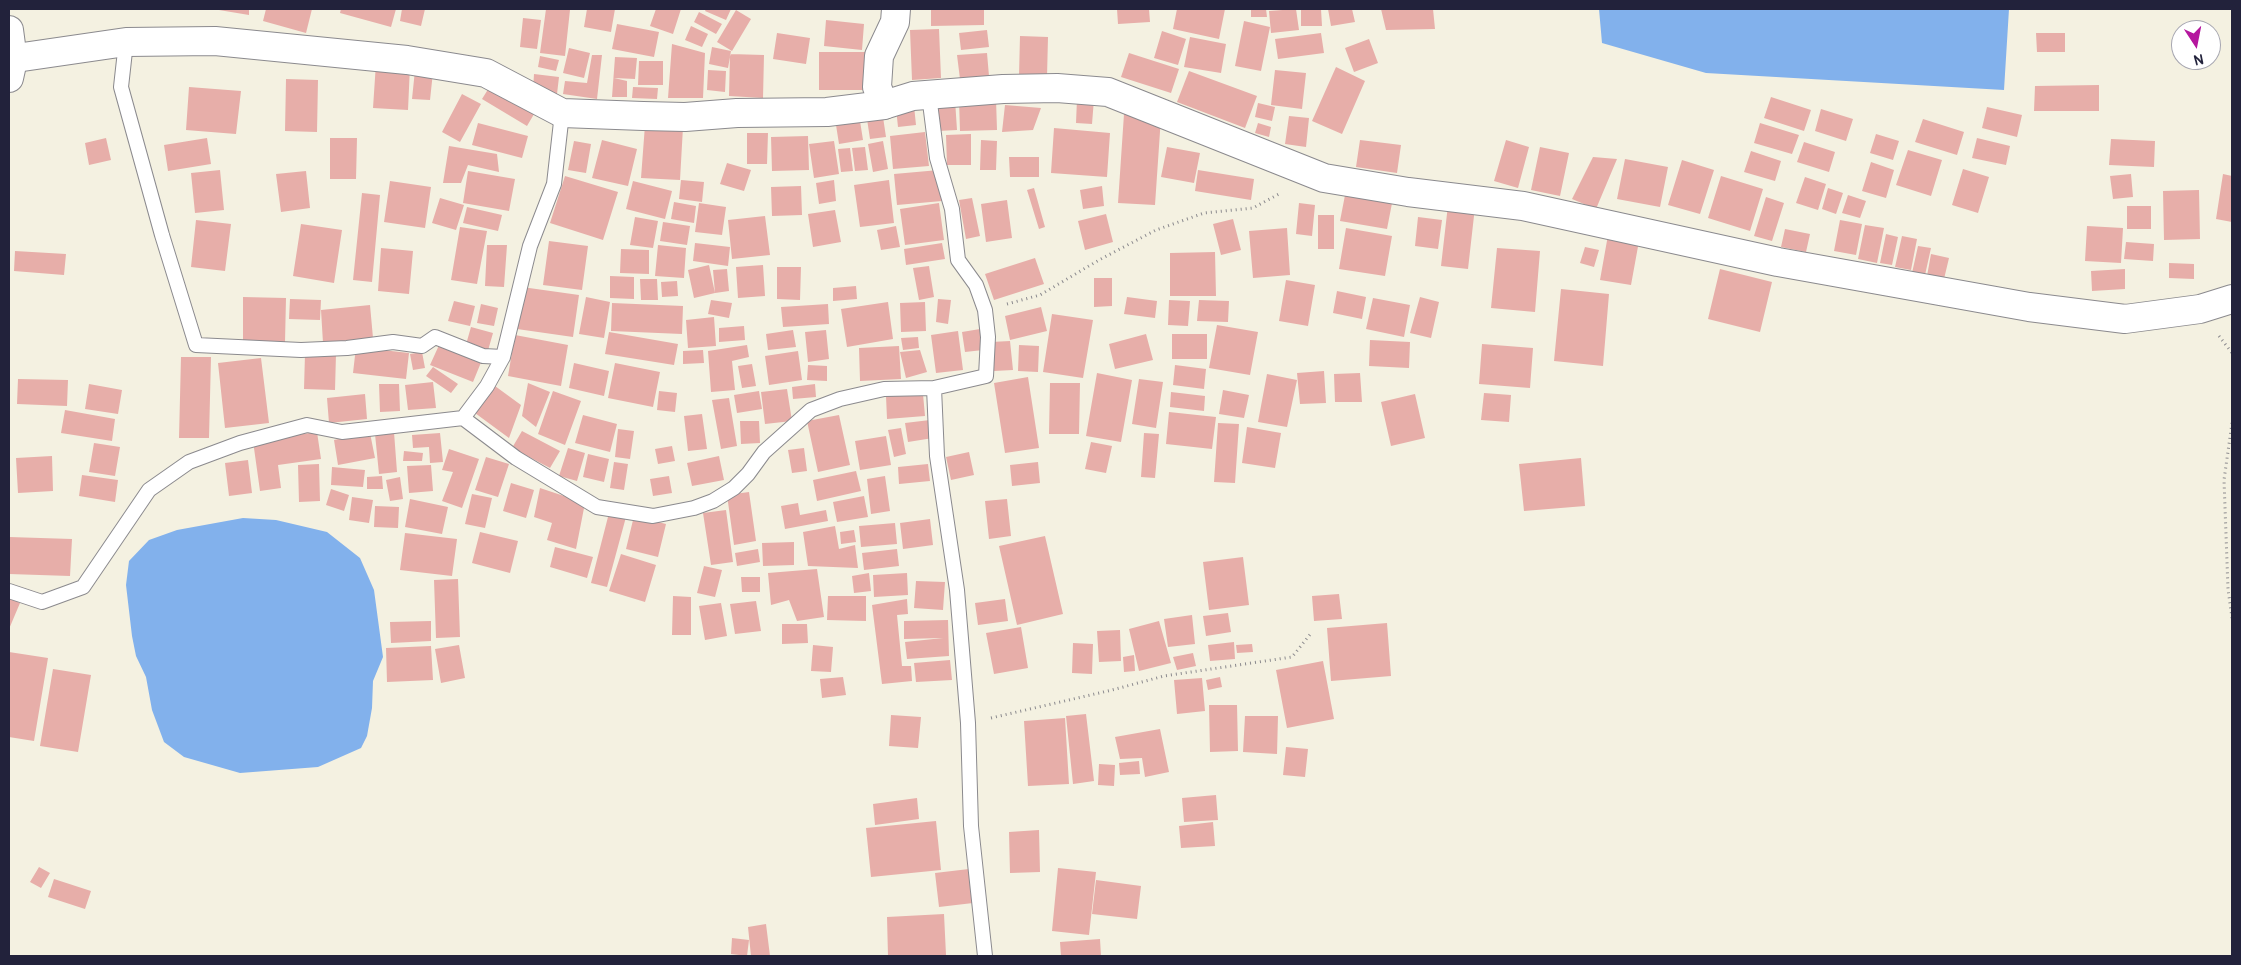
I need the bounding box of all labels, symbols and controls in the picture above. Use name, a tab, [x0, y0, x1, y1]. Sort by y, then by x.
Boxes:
north arrow	[2171, 20, 2221, 70]
text: N	[2192, 50, 2205, 68]

